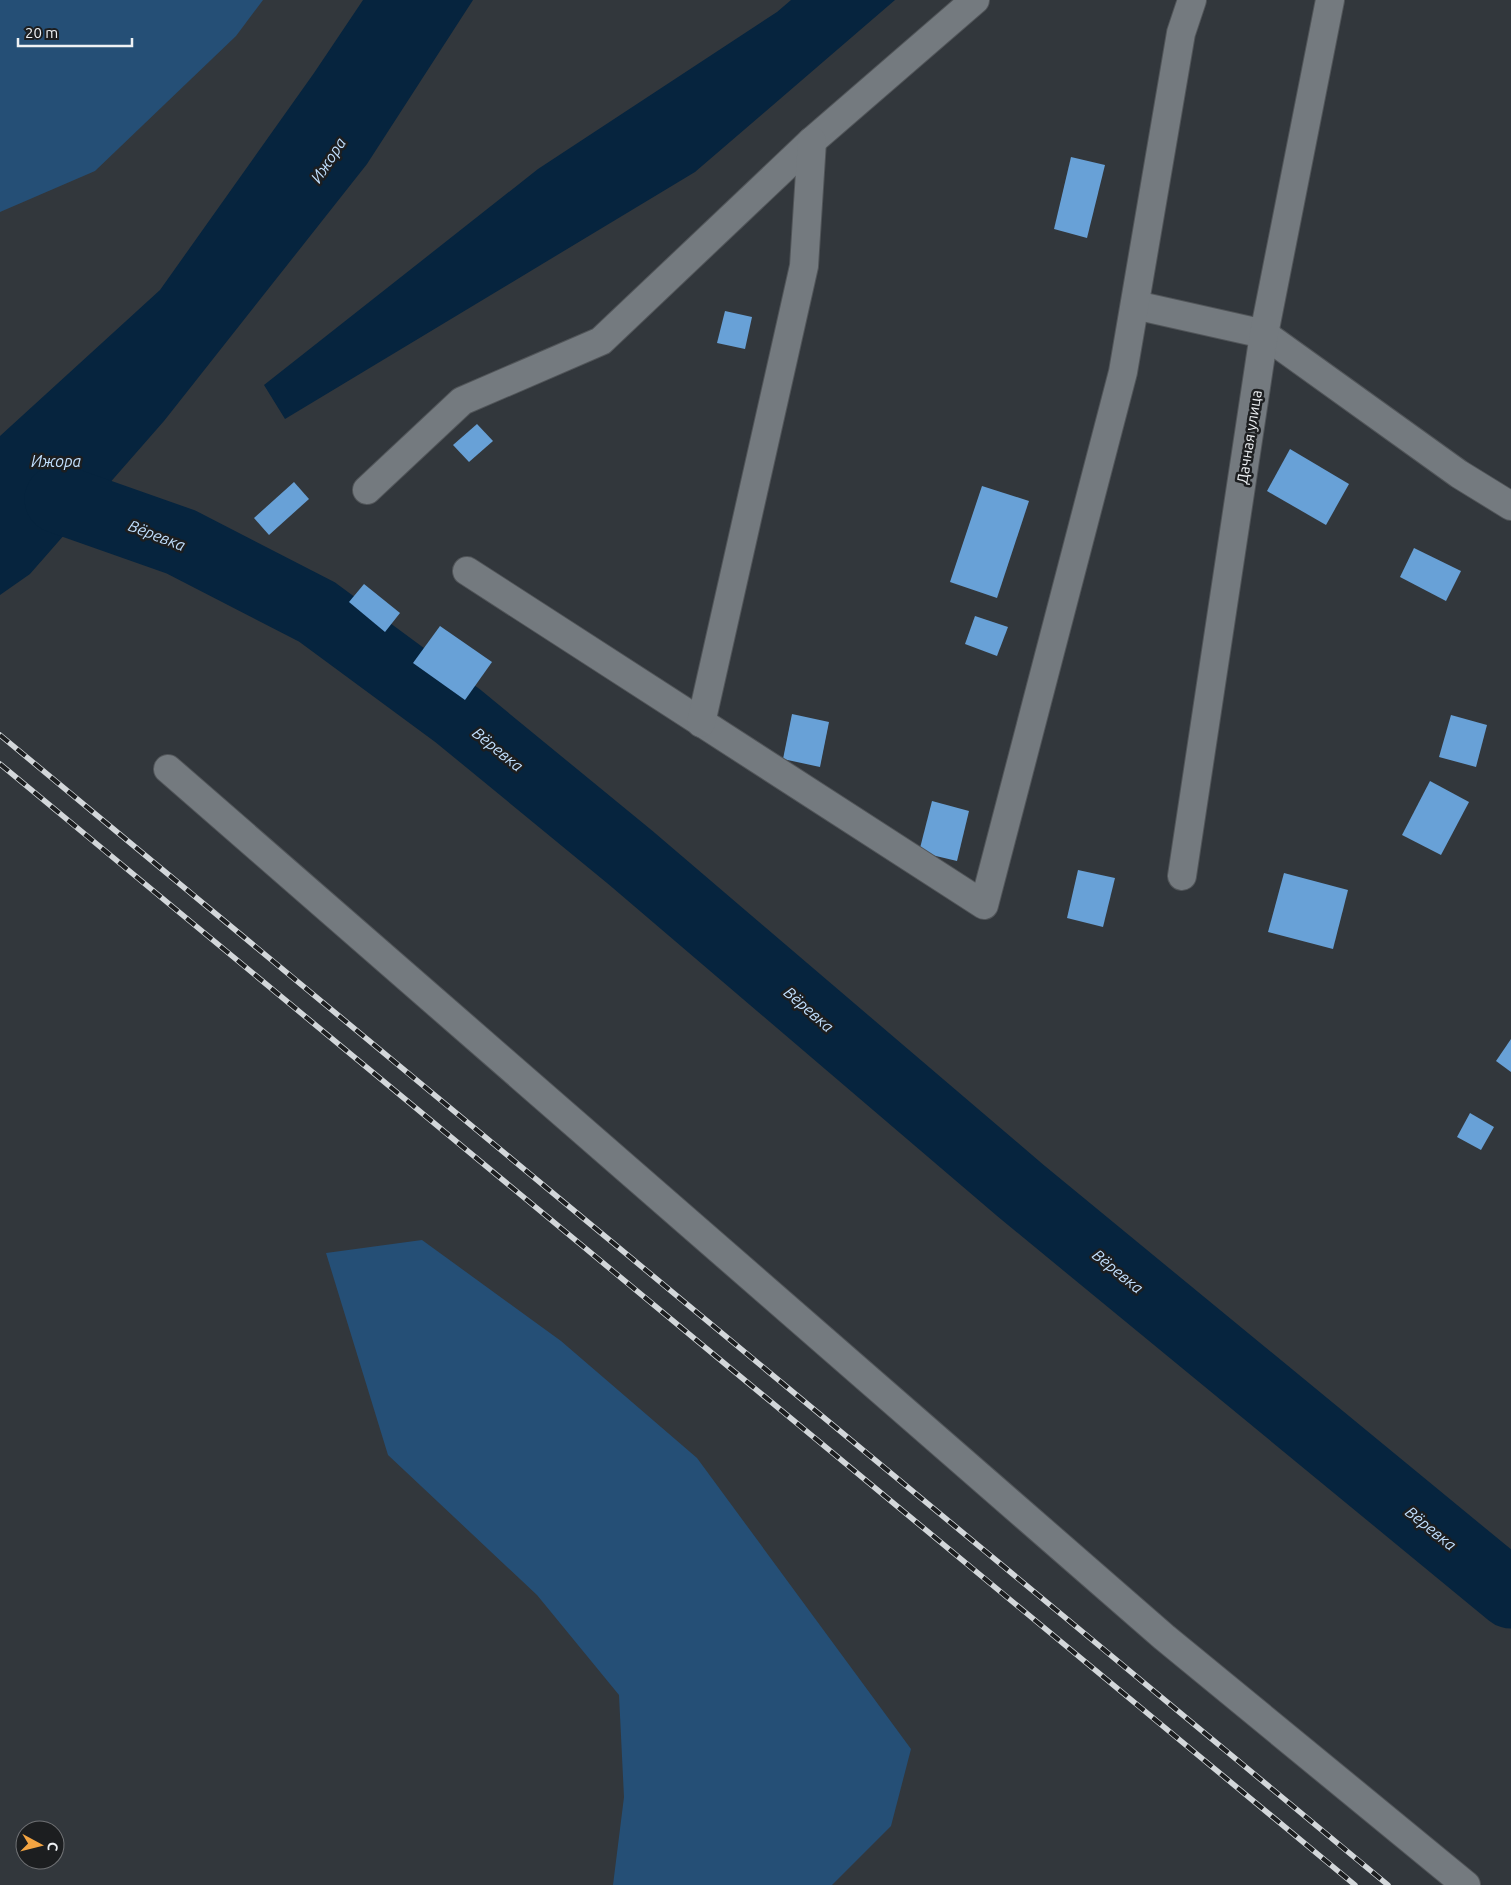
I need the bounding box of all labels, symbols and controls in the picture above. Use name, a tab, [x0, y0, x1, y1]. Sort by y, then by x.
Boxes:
scale bar	[18, 15, 131, 47]
text: 20 m	[25, 24, 58, 41]
water label: Ижора	[307, 134, 349, 186]
street label: Дачная улица	[1233, 389, 1265, 485]
water label: Ижора	[31, 452, 81, 470]
water label: Вёревка	[126, 516, 188, 554]
water label: Вёревка	[469, 723, 527, 775]
water label: Вёревка	[781, 983, 838, 1036]
water label: Вёревка	[1089, 1245, 1147, 1297]
water label: Вёревка	[1402, 1502, 1460, 1554]
north arrow	[15, 1820, 65, 1870]
text: С	[44, 1841, 61, 1852]

